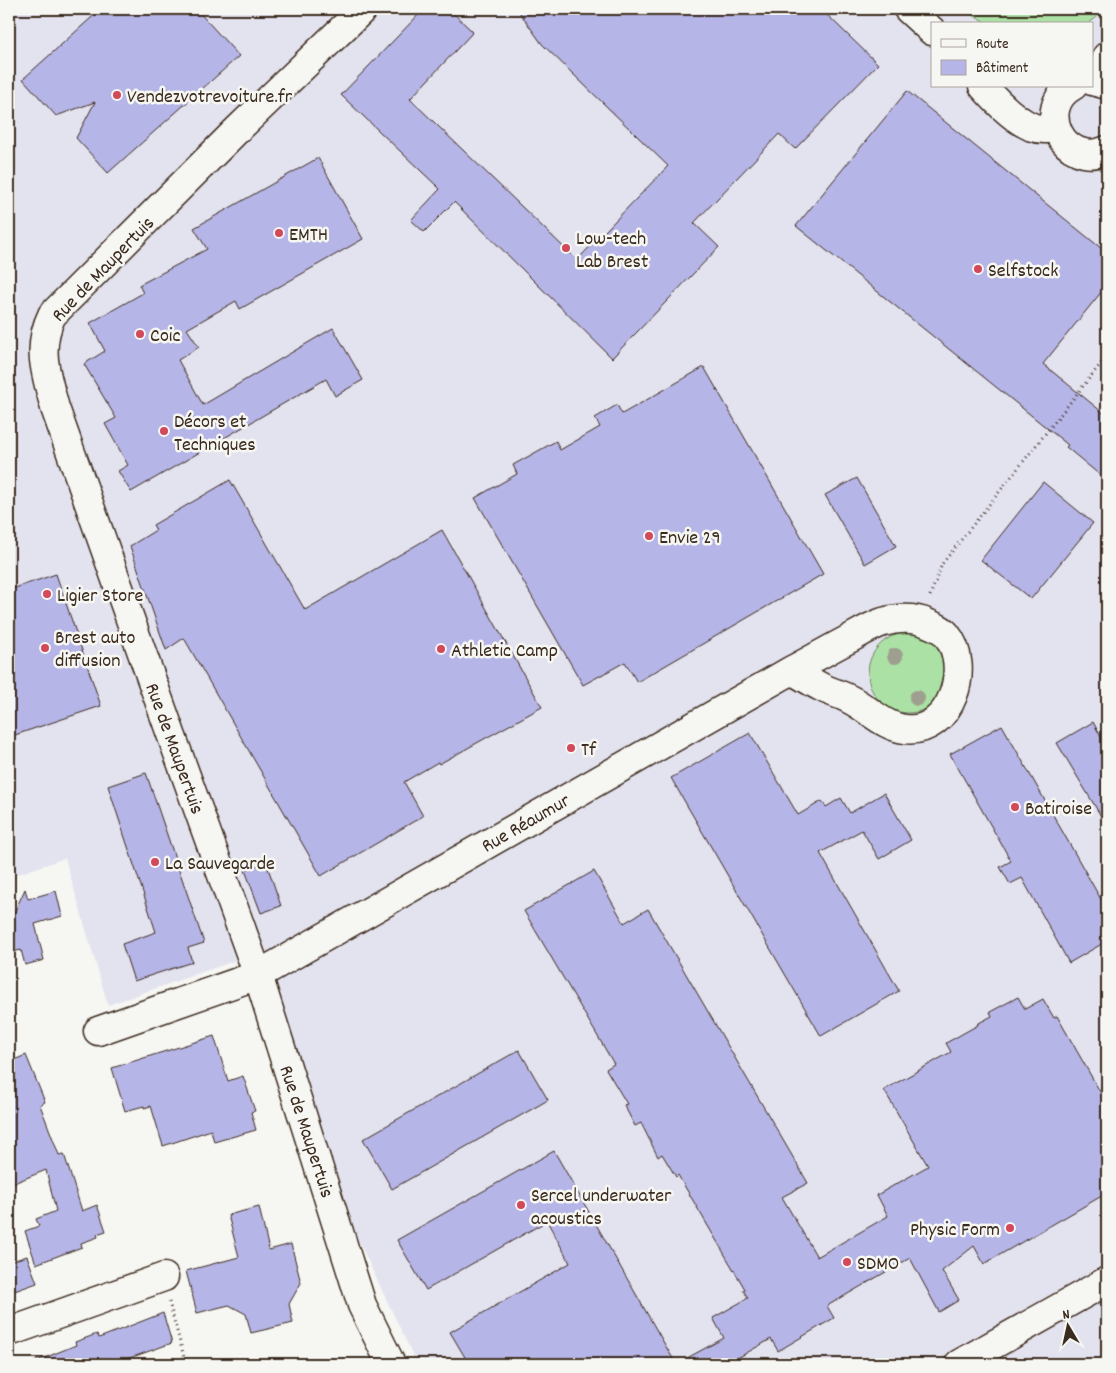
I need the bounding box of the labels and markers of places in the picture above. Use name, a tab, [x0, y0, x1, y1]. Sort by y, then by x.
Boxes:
place label: Vendezvotrevoiture.fr	[127, 84, 293, 112]
marker: Vendezvotrevoiture.fr	[111, 89, 123, 101]
place label: EMTH	[289, 222, 328, 250]
place label: Low-tech Lab Brest	[576, 226, 648, 277]
marker: EMTH	[273, 227, 285, 239]
marker: Low-tech Lab Brest	[560, 242, 572, 254]
place label: Selfstock	[988, 258, 1058, 286]
marker: Selfstock	[972, 263, 984, 275]
place label: Coic	[150, 323, 180, 351]
marker: Coic	[134, 328, 146, 340]
place label: Décors et Techniques	[174, 409, 256, 460]
marker: Décors et Techniques	[158, 425, 170, 437]
place label: Envie 29	[659, 525, 721, 553]
marker: Envie 29	[643, 530, 655, 542]
place label: Ligier Store	[57, 583, 144, 611]
marker: Ligier Store	[41, 588, 53, 600]
place label: Brest auto diffusion	[55, 625, 135, 676]
place label: Athletic Camp	[451, 638, 558, 666]
marker: Brest auto diffusion	[39, 642, 51, 654]
marker: Athletic Camp	[435, 643, 447, 655]
place label: Tf	[581, 737, 597, 765]
marker: Tf	[565, 742, 577, 754]
place label: Batiroise	[1025, 796, 1092, 824]
marker: Batiroise	[1009, 801, 1021, 813]
place label: La Sauvegarde	[165, 851, 275, 879]
marker: La Sauvegarde	[149, 856, 161, 868]
place label: Sercel underwater acoustics	[531, 1183, 672, 1234]
marker: Sercel underwater acoustics	[515, 1199, 527, 1211]
place label: Physic Form	[910, 1217, 1000, 1245]
marker: Physic Form	[1004, 1222, 1016, 1234]
place label: SDMO	[857, 1251, 899, 1279]
marker: SDMO	[841, 1256, 853, 1268]

